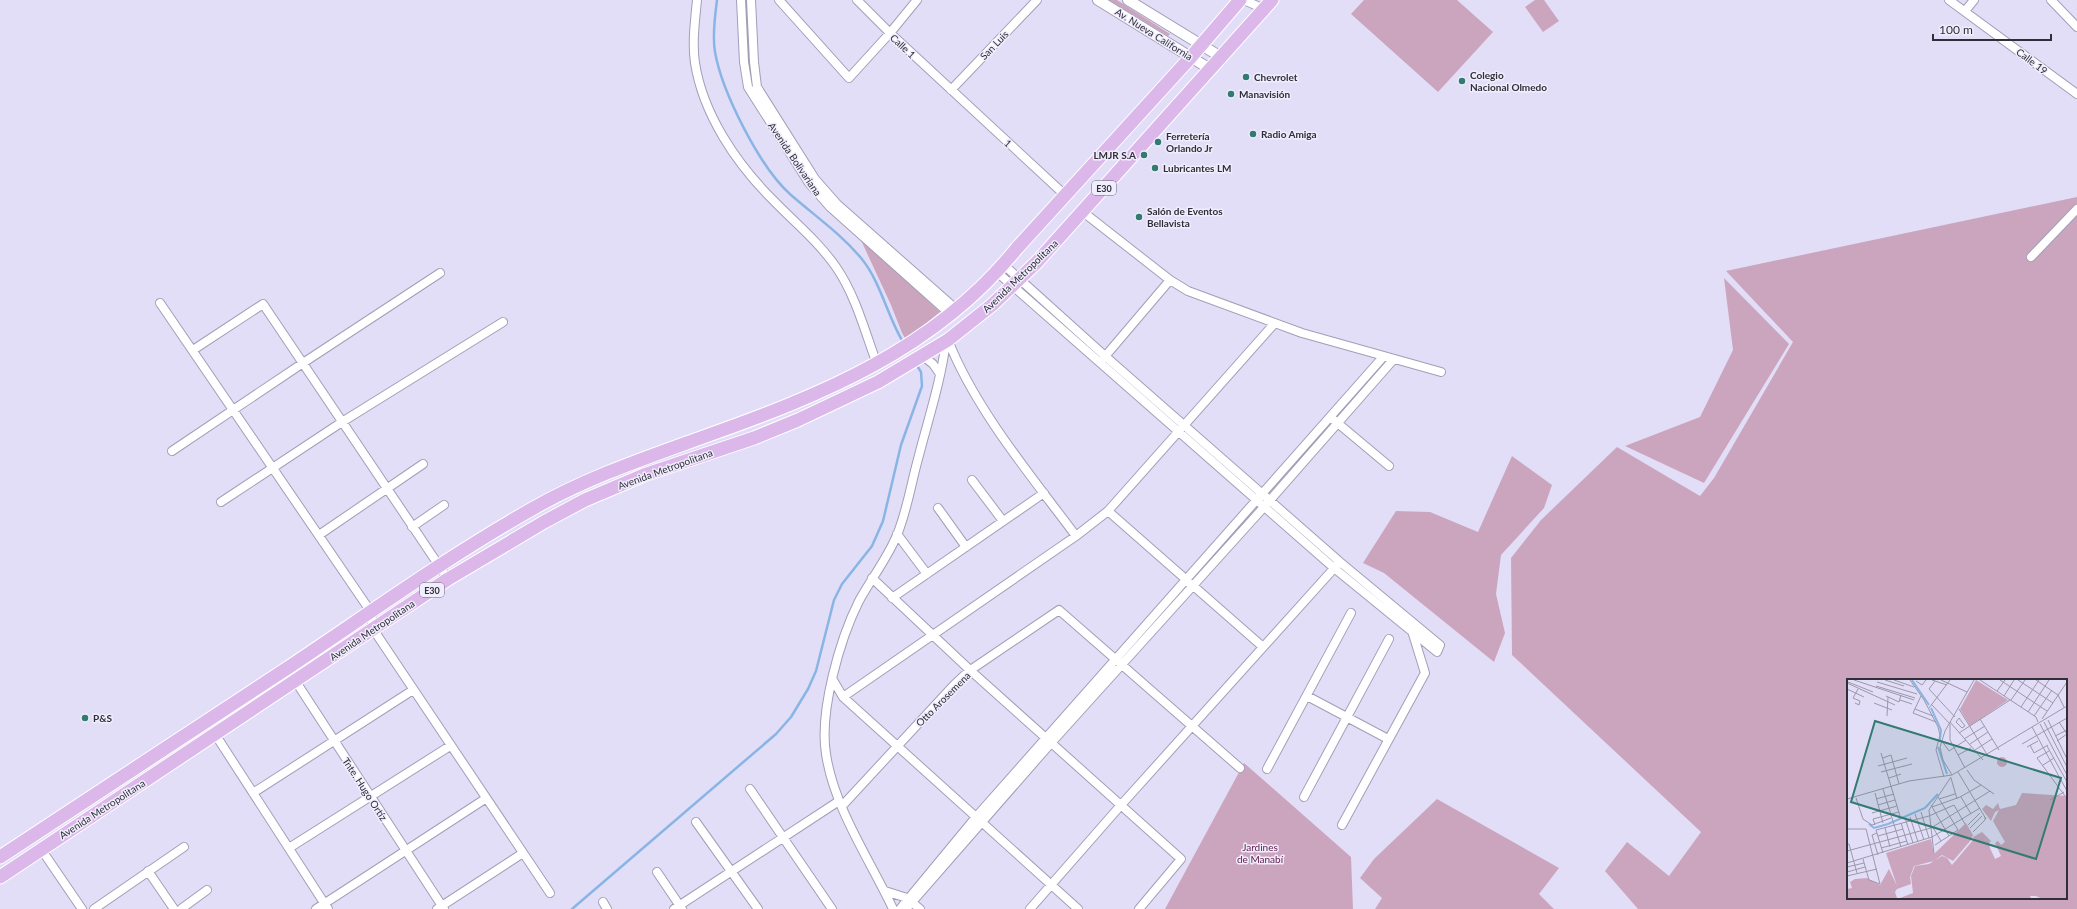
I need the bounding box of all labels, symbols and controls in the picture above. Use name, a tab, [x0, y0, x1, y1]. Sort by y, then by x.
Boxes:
street label: Av. Nueva California	[1113, 5, 1195, 63]
scale bar	[1933, 16, 2051, 42]
text: 100 m	[1939, 22, 1973, 37]
street label: San Luis	[977, 28, 1011, 62]
street label: Calle 1	[888, 31, 918, 61]
street label: Calle 19	[2014, 45, 2050, 77]
place label: Colegio Nacional Olmedo	[1470, 69, 1547, 93]
place label: Chevrolet	[1254, 71, 1298, 83]
marker: Chevrolet	[1241, 72, 1251, 82]
marker: Colegio Nacional Olmedo	[1457, 76, 1467, 86]
place label: Manavisión	[1239, 88, 1290, 100]
marker: Manavisión	[1226, 89, 1236, 99]
street label: Avenida Bolivariana	[766, 120, 824, 198]
place label: Radio Amiga	[1261, 128, 1317, 140]
marker: Radio Amiga	[1248, 129, 1258, 139]
place label: Ferretería Orlando Jr	[1166, 130, 1213, 154]
street label: 1	[1002, 137, 1014, 149]
marker: Ferretería Orlando Jr	[1153, 137, 1163, 147]
place label: LMJR S.A	[1093, 149, 1136, 161]
marker: LMJR S.A	[1139, 150, 1149, 160]
place label: Lubricantes LM	[1163, 162, 1232, 174]
marker: Lubricantes LM	[1150, 163, 1160, 173]
road number: E30	[1092, 181, 1116, 195]
place label: Salón de Eventos Bellavista	[1147, 205, 1223, 229]
marker: Salón de Eventos Bellavista	[1134, 212, 1144, 222]
street label: Avenida Metropolitana	[980, 237, 1060, 315]
street label: Avenida Metropolitana	[616, 446, 714, 492]
road number: E30	[420, 583, 444, 597]
street label: Avenida Metropolitana	[327, 597, 417, 663]
street label: Otto Arosemena	[913, 669, 973, 729]
inset map	[1847, 679, 2067, 899]
place label: P&S	[93, 712, 112, 724]
marker: P&S	[80, 713, 90, 723]
street label: Tnte. Hugo Ortíz	[340, 755, 390, 823]
street label: Avenida Metropolitana	[57, 777, 147, 841]
park label: Jardines de Manabí	[1237, 841, 1284, 865]

